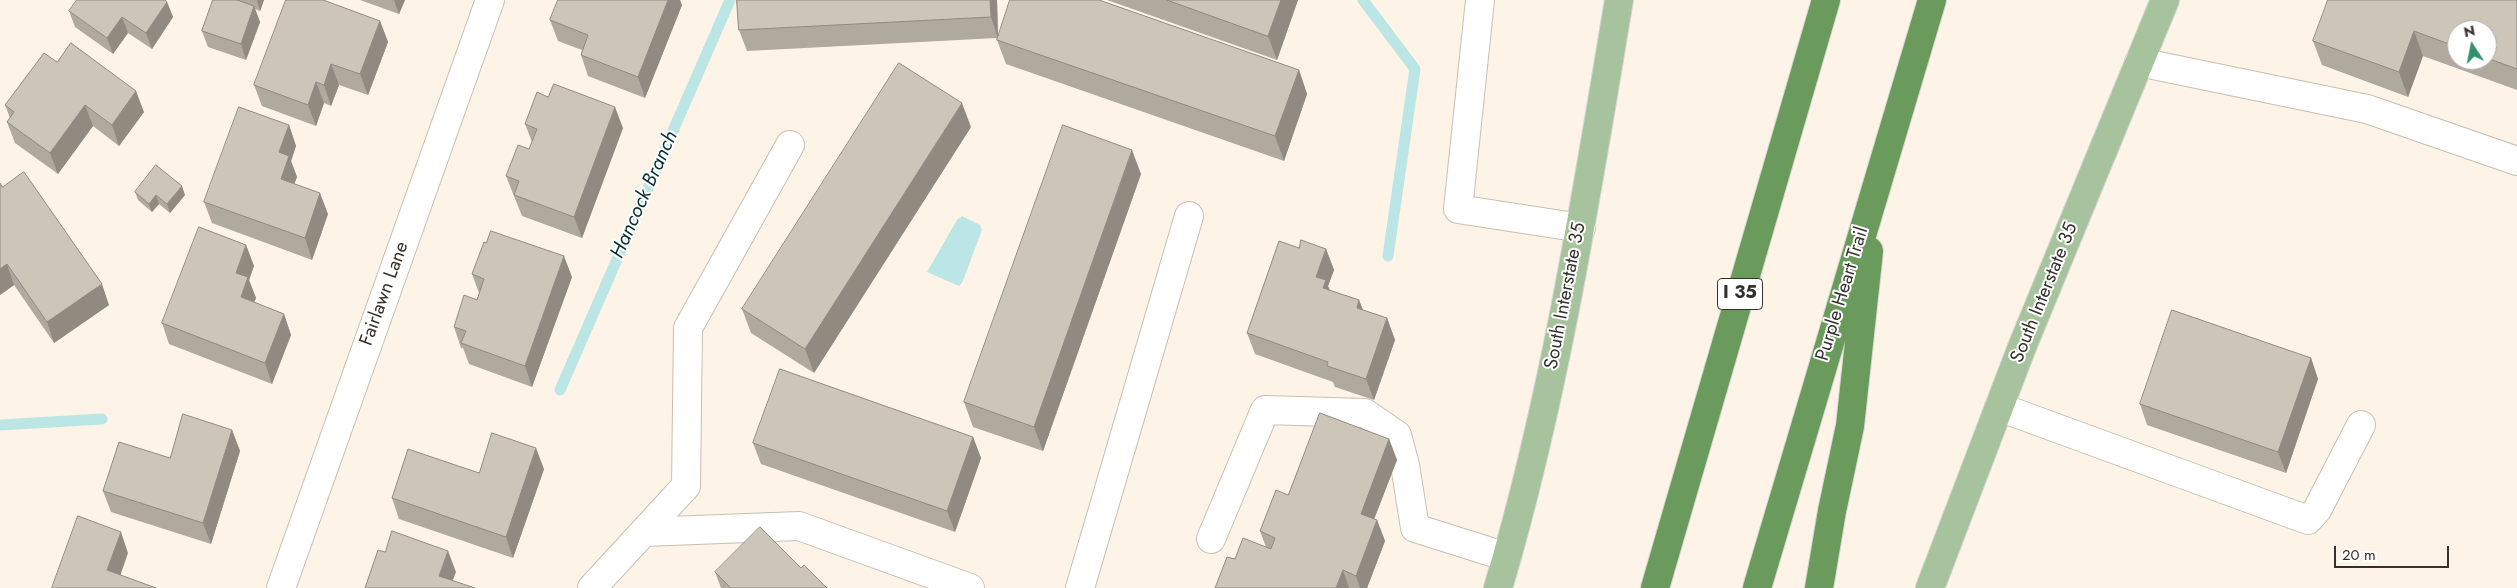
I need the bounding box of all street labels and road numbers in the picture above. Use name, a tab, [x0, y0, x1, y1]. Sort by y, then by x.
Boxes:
street label: South Interstate 35	[2007, 220, 2083, 366]
street label: South Interstate 35	[1541, 221, 1591, 371]
street label: Purple Heart Trail	[1812, 224, 1874, 364]
street label: Fairlawn Lane	[356, 239, 414, 349]
road number: I 35	[1718, 278, 1762, 310]

